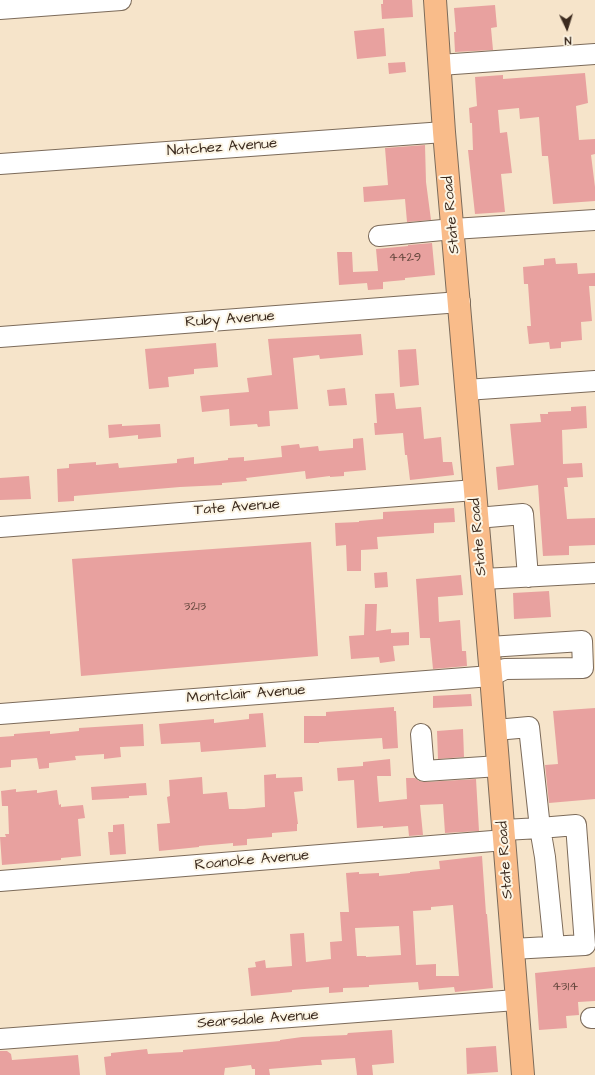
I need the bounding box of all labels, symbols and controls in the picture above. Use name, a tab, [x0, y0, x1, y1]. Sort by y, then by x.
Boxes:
north arrow	[547, 8, 587, 48]
text: N	[564, 33, 572, 48]
street label: Natchez Avenue	[166, 135, 278, 161]
street label: State Road	[440, 175, 464, 255]
house number: 4429	[389, 250, 421, 266]
street label: Ruby Avenue	[185, 308, 275, 332]
street label: Tate Avenue	[194, 496, 280, 520]
street label: State Road	[467, 497, 491, 577]
house number: 3213	[184, 599, 206, 615]
street label: Montclair Avenue	[186, 682, 306, 708]
street label: State Road	[494, 820, 518, 900]
street label: Roanoke Avenue	[194, 847, 310, 875]
house number: 4314	[552, 979, 578, 995]
street label: Searsdale Avenue	[197, 1007, 319, 1033]

